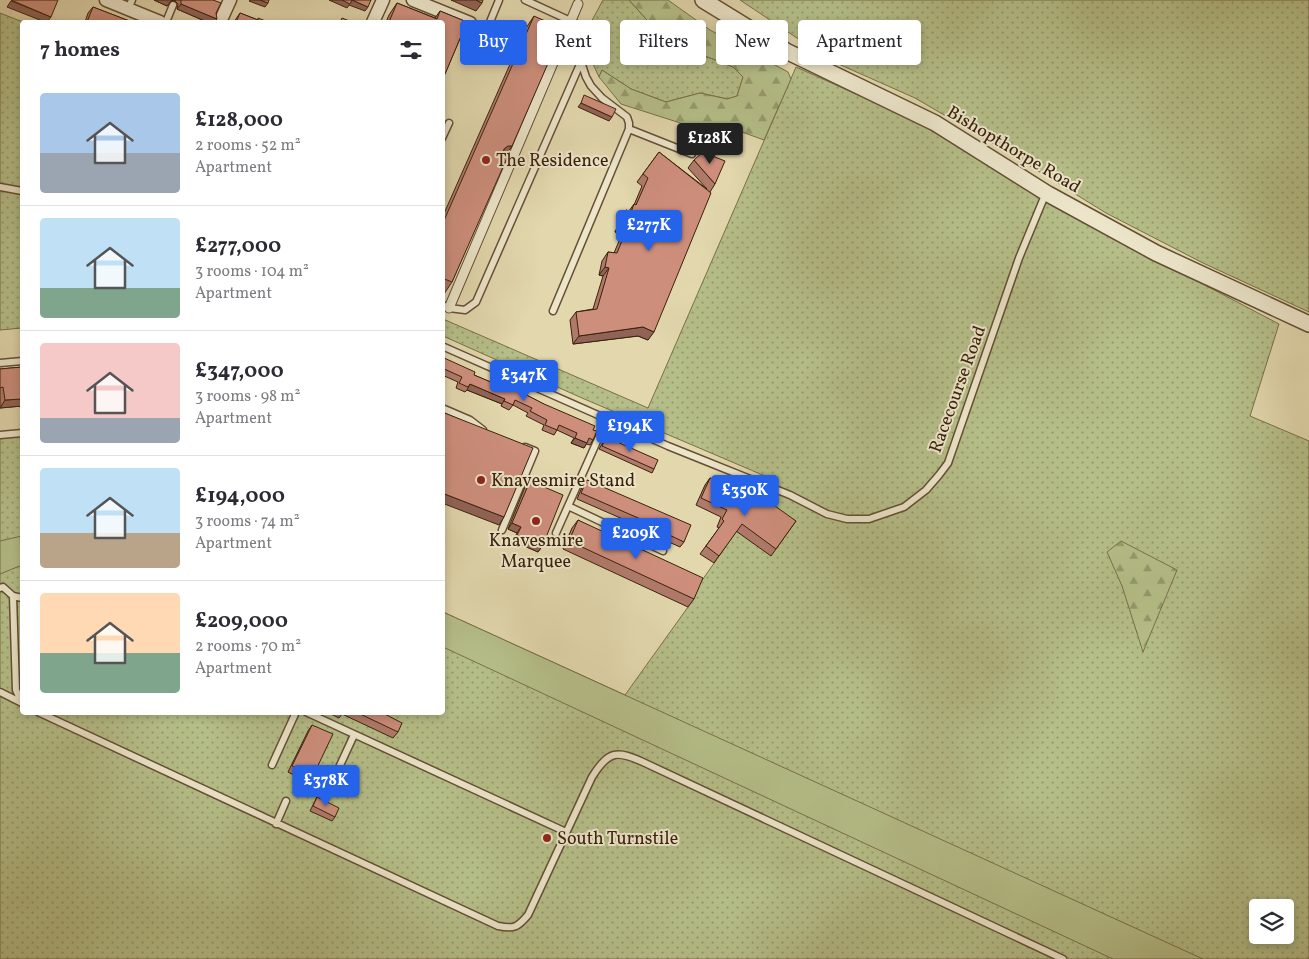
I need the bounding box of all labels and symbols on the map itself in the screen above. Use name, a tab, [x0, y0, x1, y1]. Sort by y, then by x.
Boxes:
street label: Bishopthorpe Road	[942, 100, 1085, 200]
pin: £128K	[675, 122, 745, 165]
place label: The Residence	[496, 149, 609, 174]
marker: The Residence	[480, 154, 492, 166]
pin: £277K	[614, 210, 684, 252]
street label: Racecourse Road	[924, 322, 993, 457]
pin: £347K	[489, 360, 559, 402]
pin: £194K	[595, 410, 665, 453]
place label: Knavesmire Stand	[491, 469, 635, 494]
marker: Knavesmire Stand	[475, 474, 487, 486]
pin: £350K	[710, 474, 780, 517]
marker: Knavesmire Marquee	[530, 515, 542, 527]
pin: £209K	[601, 518, 671, 560]
place label: Knavesmire Marquee	[489, 529, 583, 575]
pin: £378K	[291, 764, 361, 807]
place label: South Turnstile	[557, 827, 678, 852]
marker: South Turnstile	[541, 832, 553, 844]

